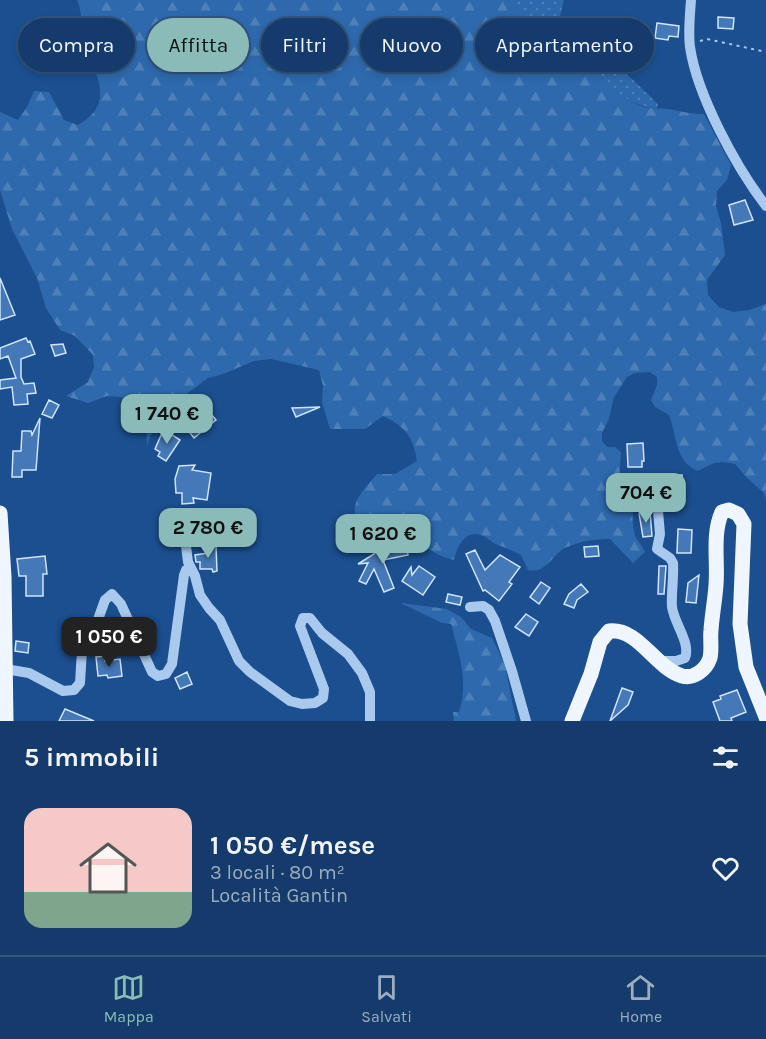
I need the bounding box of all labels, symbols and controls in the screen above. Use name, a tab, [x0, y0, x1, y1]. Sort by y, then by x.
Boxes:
chip: Compra	[18, 18, 135, 72]
chip: Affitta	[147, 18, 249, 72]
chip: Filtri	[261, 18, 348, 72]
chip: Nuovo	[360, 18, 463, 72]
chip: Appartamento	[475, 18, 654, 72]
pin: 1 740 €	[112, 394, 222, 445]
text: 1 740 €	[135, 402, 199, 425]
pin: 704 €	[604, 473, 688, 524]
text: 704 €	[620, 481, 672, 504]
pin: 2 780 €	[153, 508, 263, 559]
pin: 1 620 €	[328, 514, 438, 565]
text: 2 780 €	[173, 516, 243, 539]
text: 1 620 €	[350, 522, 416, 545]
pin: 1 050 €	[54, 617, 164, 668]
text: 1 050 €	[76, 625, 142, 648]
icon: filters	[709, 741, 742, 774]
text: 5 immobili	[24, 742, 159, 773]
text: 1 050 €/mese	[210, 830, 375, 861]
icon: home	[72, 832, 144, 904]
icon: heart	[709, 852, 742, 885]
text: 3 locali · 80 m²	[210, 861, 345, 884]
text: Località Gantin	[210, 884, 348, 907]
tab: Mappa	[104, 971, 154, 1026]
tab: Salvati	[361, 971, 412, 1026]
tab: Home	[620, 971, 662, 1026]

